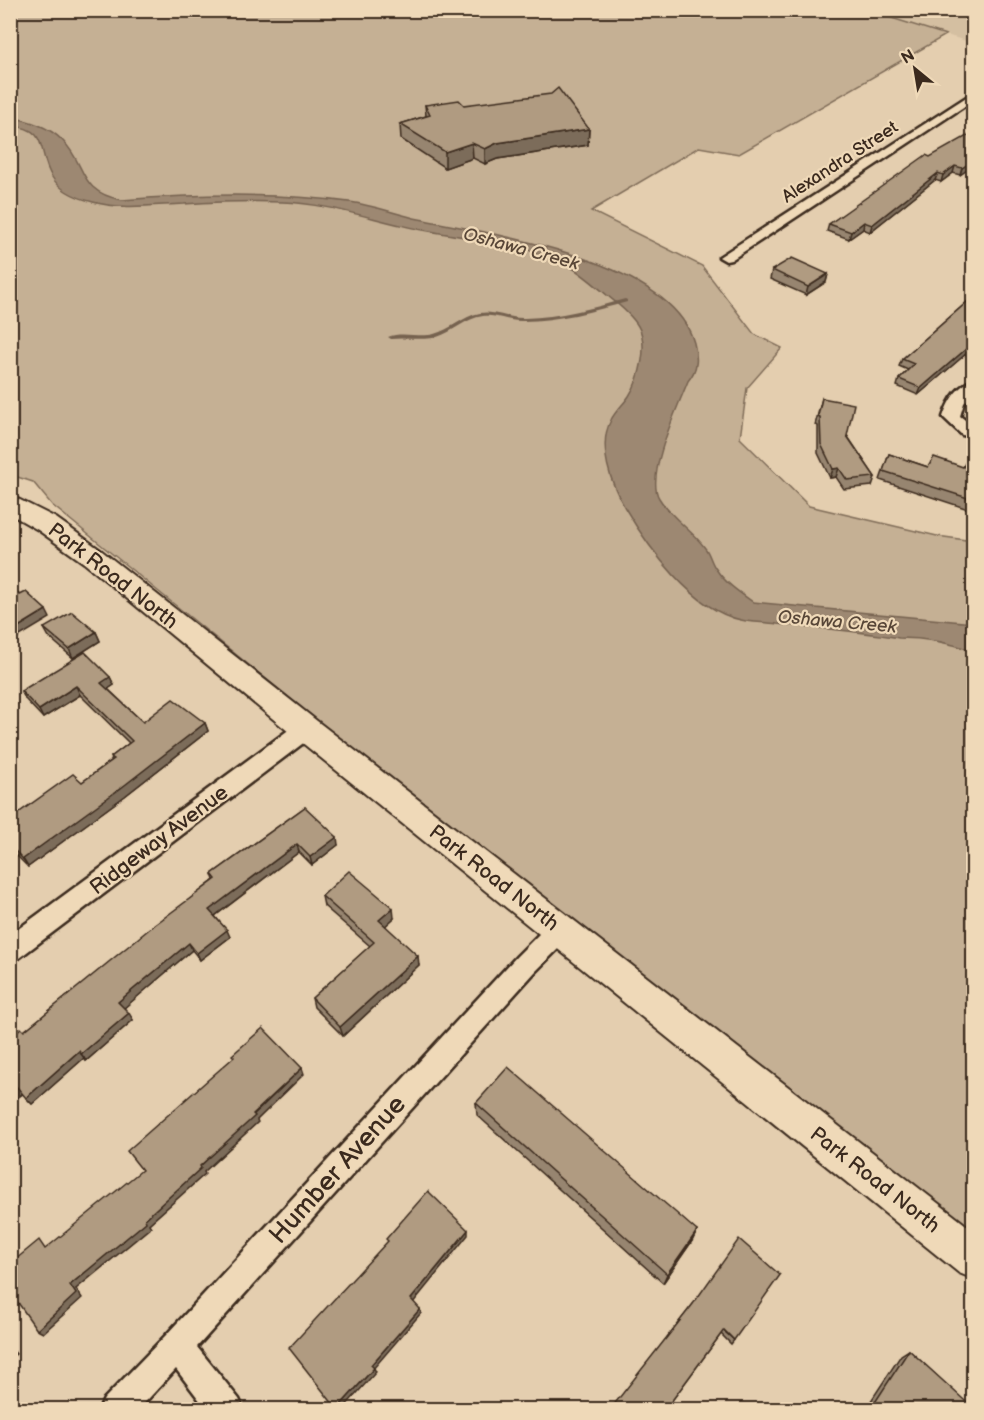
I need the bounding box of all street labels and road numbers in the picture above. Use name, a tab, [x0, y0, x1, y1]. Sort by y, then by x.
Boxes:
street label: Alexandra Street	[778, 116, 902, 207]
street label: Park Road North	[43, 518, 183, 634]
street label: Ridgeway Avenue	[85, 780, 233, 900]
street label: Park Road North	[424, 820, 564, 936]
street label: Humber Avenue	[263, 1089, 413, 1251]
street label: Park Road North	[805, 1122, 945, 1238]

